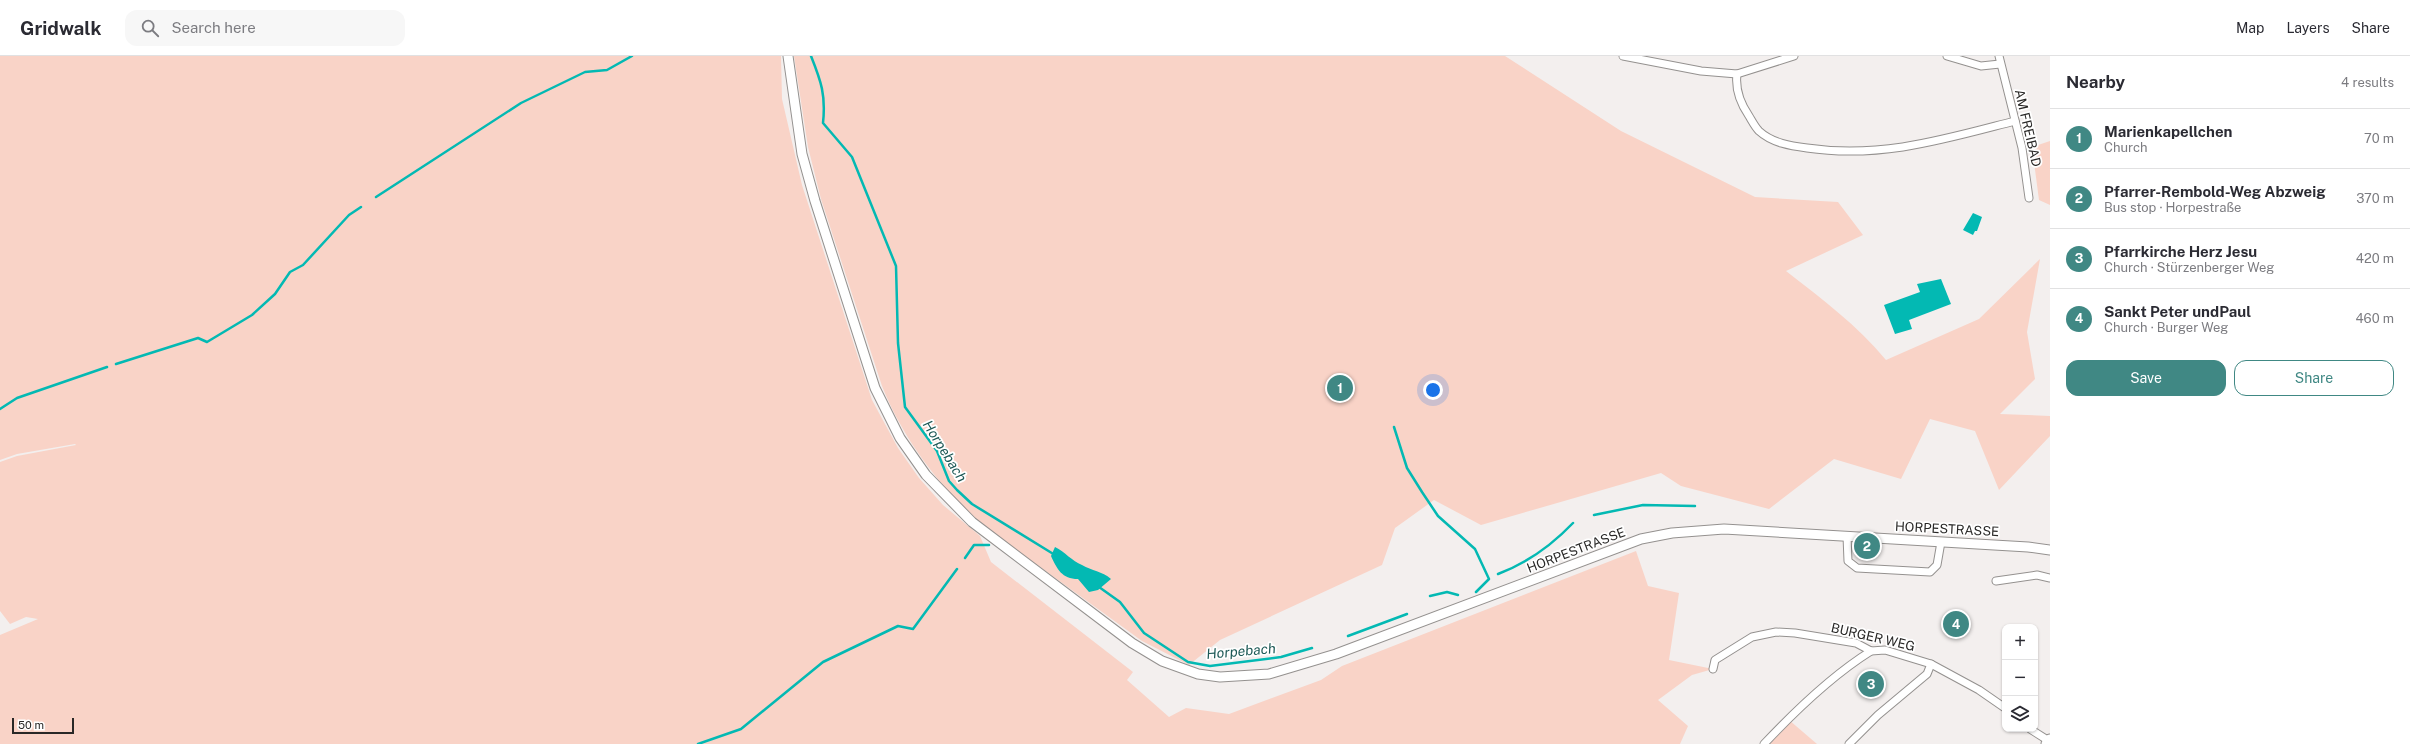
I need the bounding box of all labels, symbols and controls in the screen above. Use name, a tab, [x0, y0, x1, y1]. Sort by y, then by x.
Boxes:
search box	[125, 10, 405, 46]
text: Gridwalk	[20, 17, 101, 39]
icon: search	[139, 17, 161, 39]
text: Search here	[171, 19, 256, 36]
text: Map	[2236, 20, 2264, 36]
text: Layers	[2286, 20, 2330, 36]
text: Share	[2352, 20, 2390, 36]
text: Nearby	[2066, 72, 2125, 92]
text: 4 results	[2341, 75, 2394, 90]
street label: AM FREIBAD	[2012, 88, 2044, 168]
text: Marienkapellchen	[2104, 123, 2232, 140]
text: 1	[2076, 131, 2082, 146]
text: 70 m	[2364, 131, 2394, 146]
text: Church	[2104, 140, 2148, 155]
text: Pfarrer-Rembold-Weg Abzweig	[2104, 183, 2326, 200]
text: 2	[2075, 191, 2083, 206]
text: 370 m	[2356, 191, 2394, 206]
text: Bus stop · Horpestraße	[2104, 200, 2241, 215]
text: Pfarrkirche Herz Jesu	[2104, 243, 2257, 260]
text: 3	[2075, 251, 2083, 266]
text: 420 m	[2356, 251, 2394, 266]
text: Church · Stürzenberger Weg	[2104, 260, 2274, 275]
text: Sankt Peter undPaul	[2104, 303, 2251, 320]
text: 4	[2075, 311, 2083, 326]
text: 460 m	[2355, 311, 2394, 326]
text: Church · Burger Weg	[2104, 320, 2228, 335]
button: Save	[2066, 360, 2226, 396]
button: Share	[2234, 360, 2394, 396]
pin: 1	[1327, 373, 1353, 403]
your location	[1423, 380, 1443, 400]
water label: Horpebach	[920, 417, 970, 485]
street label: HORPESTRASSE	[1895, 519, 1999, 539]
street label: HORPESTRASSE	[1525, 524, 1627, 576]
pin: 2	[1854, 531, 1880, 561]
pin: 4	[1943, 609, 1969, 639]
street label: BURGER WEG	[1830, 620, 1916, 654]
map controls	[2002, 624, 2038, 732]
button: +	[2002, 624, 2038, 660]
water label: Horpebach	[1206, 640, 1276, 662]
button: −	[2002, 660, 2038, 696]
pin: 3	[1858, 669, 1884, 699]
button: layers	[2002, 696, 2038, 732]
scale bar	[12, 716, 74, 735]
text: 50 m	[18, 719, 44, 731]

